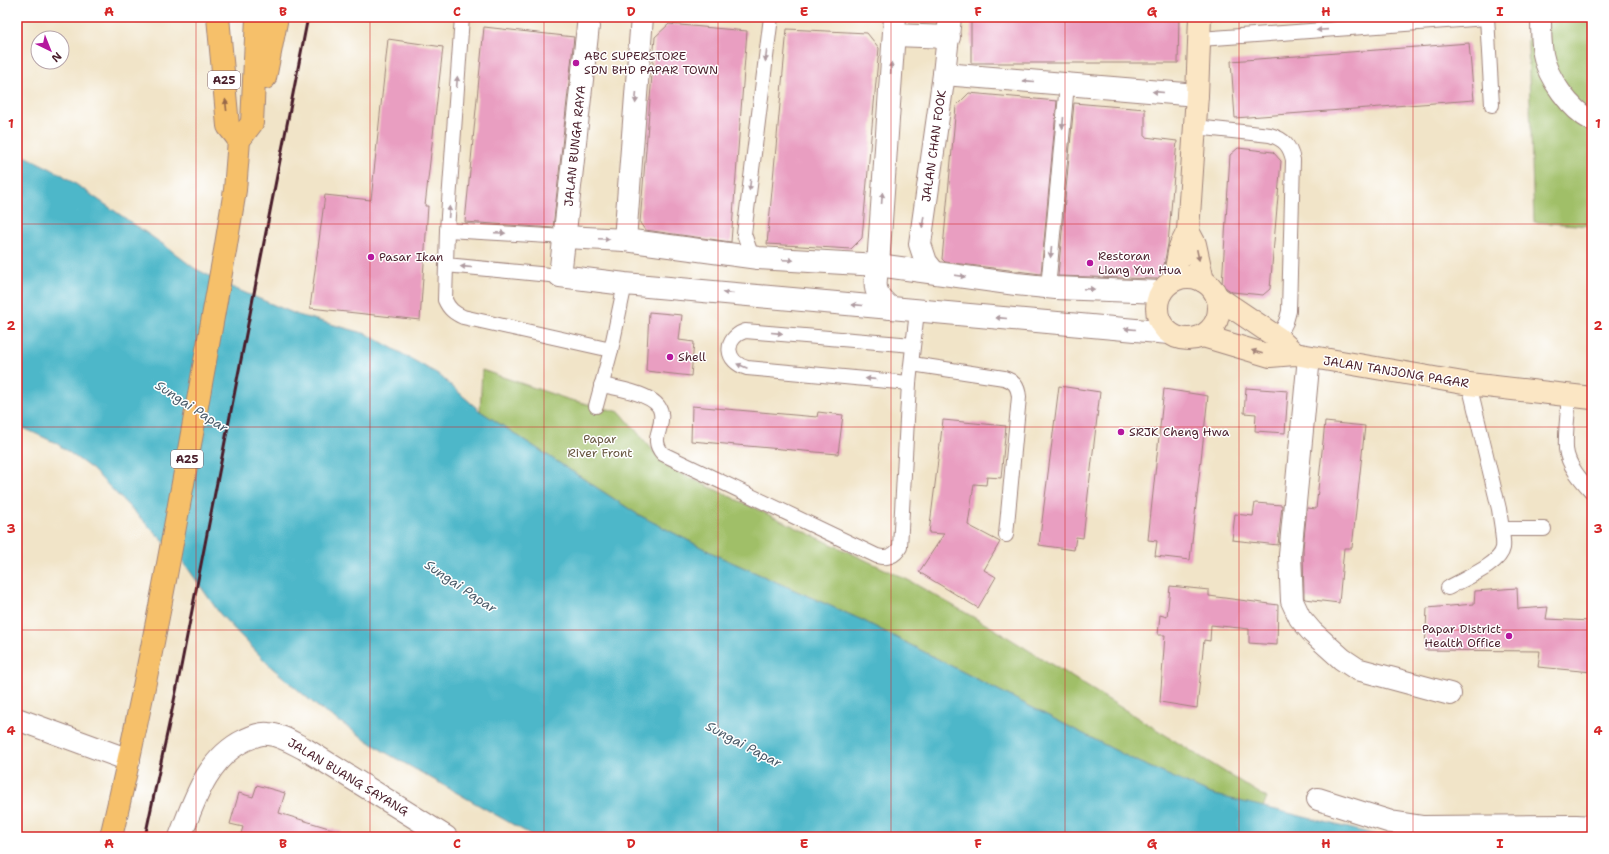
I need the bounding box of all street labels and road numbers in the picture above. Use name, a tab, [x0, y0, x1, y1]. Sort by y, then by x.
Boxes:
road number: A25	[208, 71, 240, 89]
street label: JALAN BUNGA RAYA	[561, 84, 589, 207]
street label: JALAN CHAN FOOK	[918, 89, 950, 203]
street label: JALAN TANJONG PAGAR	[1322, 353, 1470, 391]
road number: A25	[171, 450, 203, 468]
street label: JALAN BUANG SAYANG	[285, 735, 411, 819]

